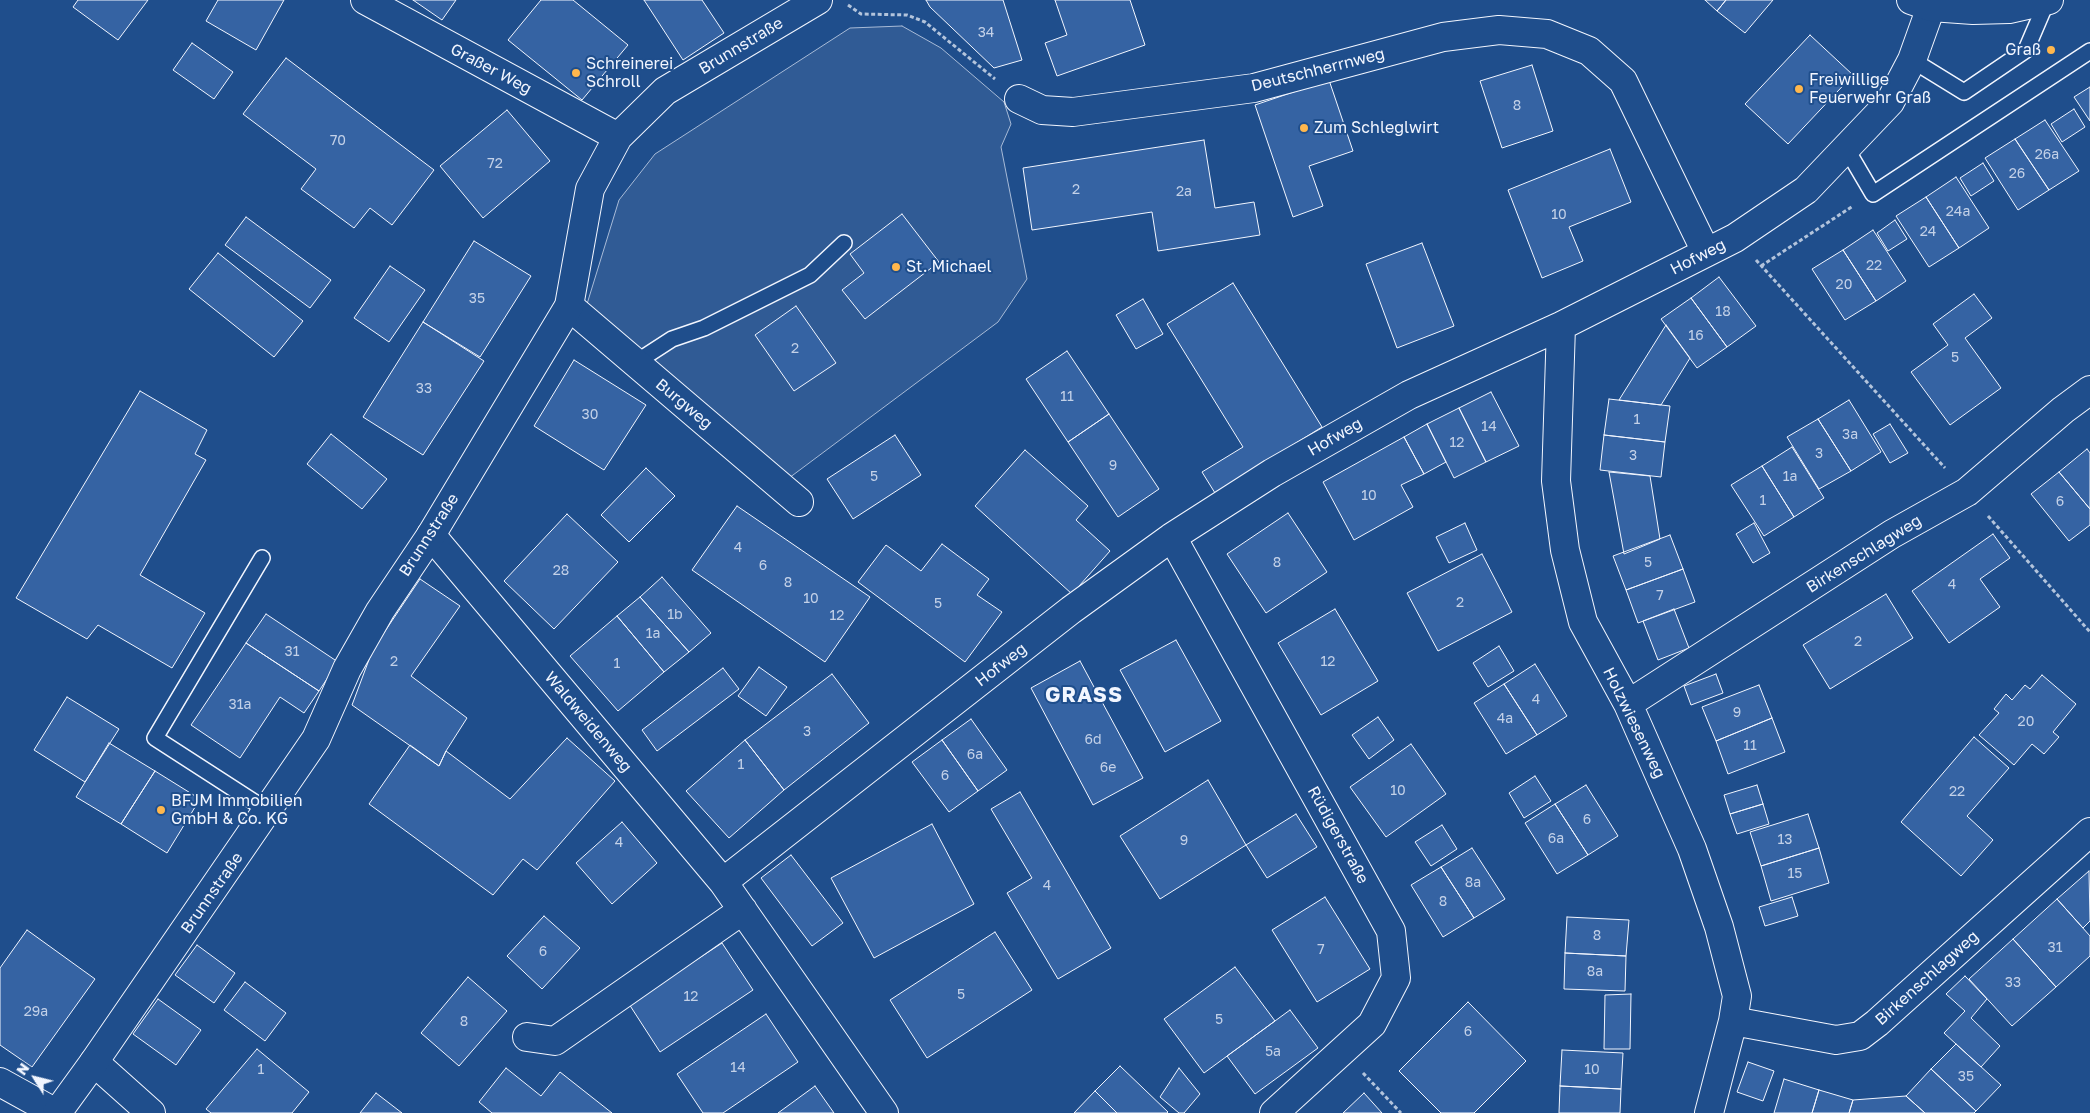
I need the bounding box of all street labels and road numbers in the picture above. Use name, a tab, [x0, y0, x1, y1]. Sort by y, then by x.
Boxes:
street label: Brunnstraße	[695, 13, 787, 79]
street label: Graßer Weg	[447, 40, 535, 98]
street label: Deutschherrnweg	[1249, 44, 1387, 96]
street label: Hofweg	[1667, 235, 1729, 279]
street label: Burgweg	[652, 375, 716, 433]
street label: Hofweg	[1304, 414, 1366, 460]
street label: Brunnstraße	[395, 490, 463, 580]
street label: Birkenschlagweg	[1803, 511, 1925, 597]
street label: Hofweg	[972, 639, 1030, 691]
street label: Holzwiesenweg	[1599, 664, 1669, 782]
street label: Waldweidenweg	[540, 668, 636, 776]
street label: Rüdigerstraße	[1303, 783, 1373, 887]
street label: Brunnstraße	[177, 849, 247, 937]
street label: Birkenschlagweg	[1872, 927, 1982, 1029]

